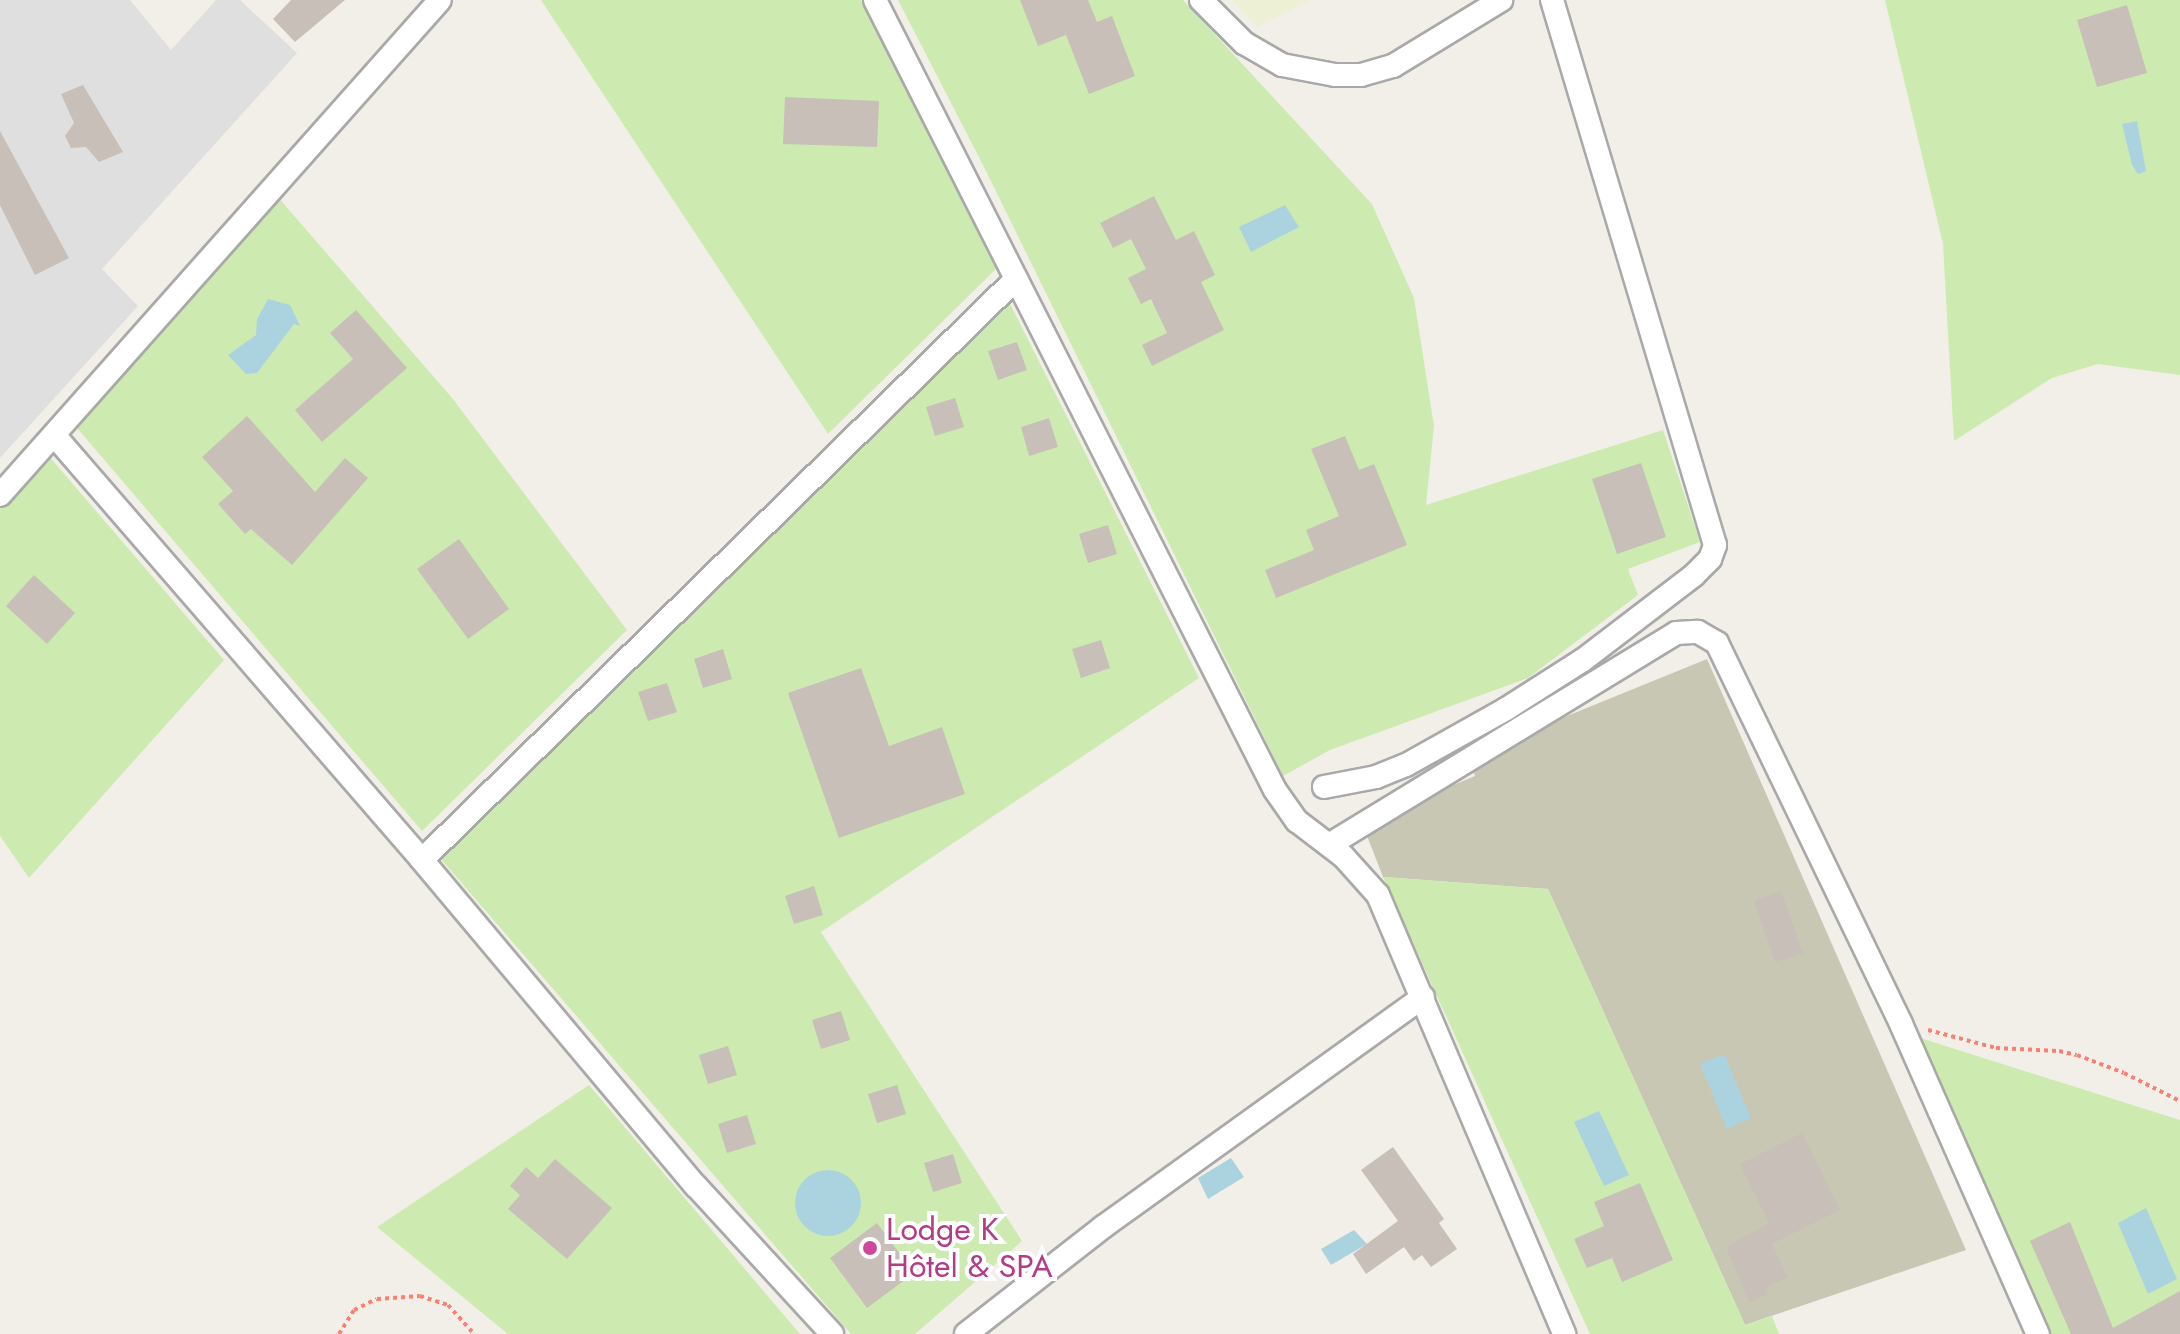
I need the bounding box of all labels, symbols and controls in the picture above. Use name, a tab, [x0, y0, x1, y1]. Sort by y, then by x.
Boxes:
place label: Lodge K Hôtel & SPA	[886, 1211, 1053, 1286]
marker: Lodge K Hôtel & SPA	[861, 1239, 879, 1257]

